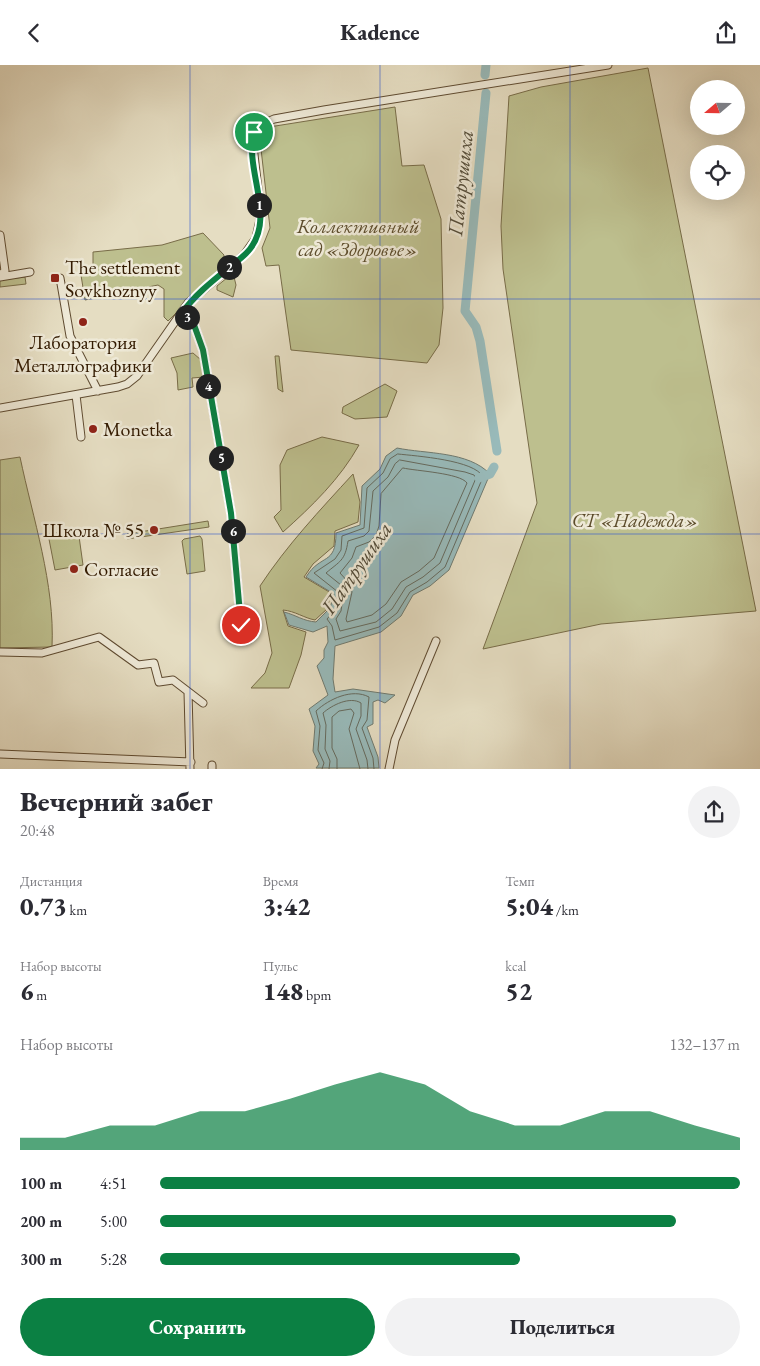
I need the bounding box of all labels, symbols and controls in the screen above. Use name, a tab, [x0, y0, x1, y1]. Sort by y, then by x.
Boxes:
text: Kadence	[340, 18, 420, 47]
icon: back	[20, 19, 48, 47]
icon: share	[712, 19, 740, 47]
north arrow	[690, 80, 745, 135]
map controls	[690, 80, 745, 200]
pin	[233, 111, 275, 153]
icon: arrive	[240, 118, 268, 146]
water label: Патрушиха	[441, 129, 479, 238]
button: locate	[690, 145, 745, 200]
pin: 1	[246, 193, 272, 217]
text: 1	[256, 196, 263, 214]
park label: Коллективный сад «Здоровье»	[296, 213, 419, 262]
place label: The settlement Sovkhoznyy	[65, 254, 181, 303]
pin: 2	[216, 255, 242, 279]
text: 2	[226, 258, 233, 276]
marker: The settlement Sovkhoznyy	[49, 272, 61, 284]
pin: 3	[174, 305, 200, 329]
text: 3	[184, 308, 191, 326]
marker: Лаборатория Металлографики	[77, 316, 89, 328]
place label: Лаборатория Металлографики	[14, 329, 153, 378]
pin: 4	[196, 373, 220, 399]
text: 4	[205, 377, 212, 395]
place label: Monetka	[103, 416, 173, 442]
marker: Monetka	[87, 423, 99, 435]
pin: 5	[208, 445, 234, 471]
text: 5	[218, 449, 225, 467]
park label: СТ «Надежда»	[572, 507, 698, 533]
place label: Школа № 55	[43, 517, 144, 543]
water label: Патрушиха	[314, 517, 397, 620]
pin: 6	[220, 519, 246, 543]
text: 6	[230, 522, 237, 540]
marker: Школа № 55	[148, 524, 160, 536]
place label: Согласие	[84, 556, 159, 582]
marker: Согласие	[68, 563, 80, 575]
pin	[220, 604, 262, 646]
icon: check	[227, 611, 255, 639]
text: Вечерний забег	[20, 783, 213, 819]
button: share	[688, 786, 740, 838]
text: 20:48	[20, 820, 55, 841]
text: Дистанция	[20, 872, 82, 890]
text: Время	[263, 872, 299, 890]
text: Темп	[505, 872, 535, 890]
text: 0.73	[20, 890, 67, 922]
text: 3:42	[263, 890, 310, 922]
text: 5:04	[505, 890, 553, 922]
text: km	[67, 901, 87, 919]
text: /km	[553, 901, 579, 919]
text: Набор высоты	[20, 957, 101, 975]
text: Пульс	[263, 957, 298, 975]
text: kcal	[505, 957, 526, 975]
text: 6	[20, 975, 34, 1007]
text: 148	[263, 975, 303, 1007]
text: 52	[505, 975, 532, 1007]
text: m	[34, 986, 47, 1004]
text: bpm	[303, 986, 331, 1004]
text: Набор высоты	[20, 1034, 113, 1055]
text: 132–137 m	[669, 1034, 740, 1055]
text: 100 m	[20, 1173, 62, 1194]
text: 4:51	[100, 1173, 127, 1194]
text: 200 m	[20, 1211, 62, 1232]
text: 5:00	[100, 1211, 127, 1232]
text: 300 m	[20, 1249, 62, 1270]
text: 5:28	[100, 1249, 127, 1270]
button: Сохранить	[20, 1298, 375, 1356]
button: Поделиться	[385, 1298, 740, 1356]

